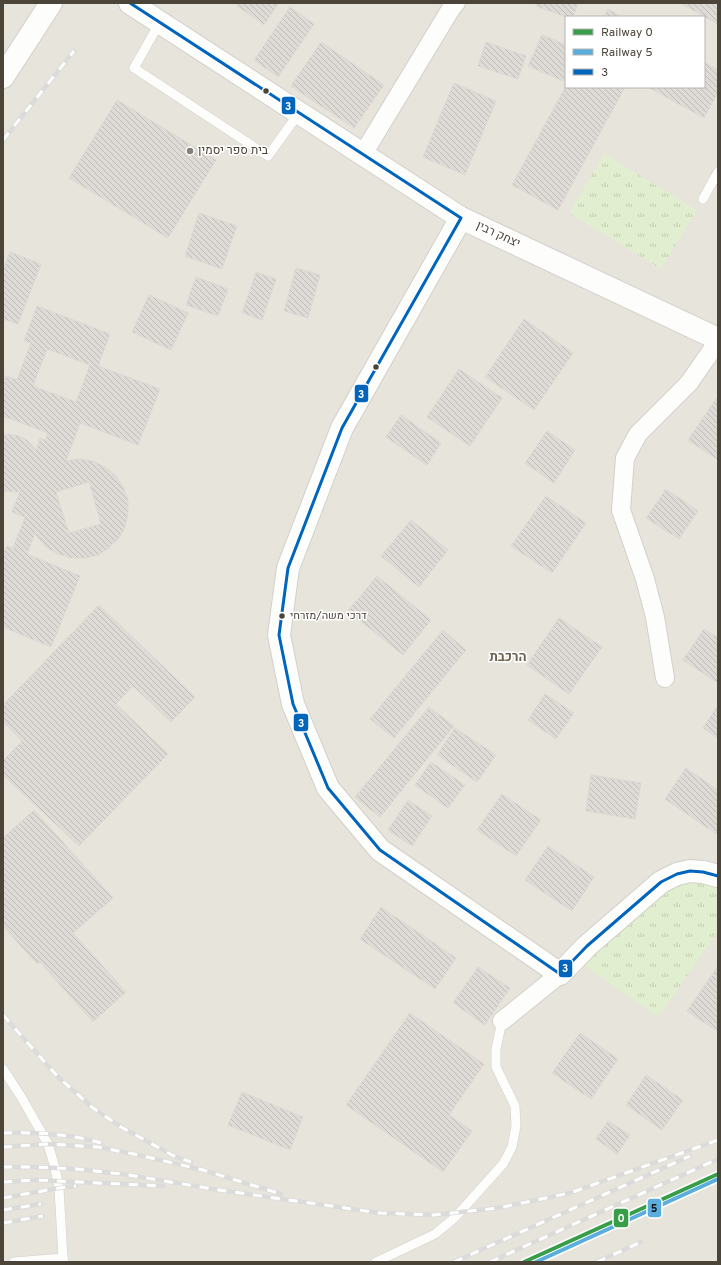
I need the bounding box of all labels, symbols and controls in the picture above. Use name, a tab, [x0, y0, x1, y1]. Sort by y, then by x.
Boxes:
legend	[565, 16, 705, 88]
text: Railway 0	[601, 25, 653, 41]
text: Railway 5	[601, 45, 653, 61]
text: 3	[601, 65, 608, 81]
unlabelled marker	[261, 86, 271, 96]
line badge: 3	[281, 96, 296, 115]
text: 3	[285, 100, 291, 114]
place label: בית ספר יסמין	[198, 143, 269, 159]
marker: בית ספר יסמין	[185, 146, 195, 156]
street label: יצחק רבין	[473, 218, 523, 252]
unlabelled marker	[371, 362, 381, 372]
line badge: 3	[354, 384, 369, 403]
text: 3	[358, 388, 364, 402]
place label: דרכי משה/מזרחי	[290, 609, 367, 623]
marker: דרכי משה/מזרחי	[277, 611, 287, 621]
district label: הרכבת	[489, 650, 527, 666]
line badge: 3	[293, 713, 309, 732]
text: 3	[298, 717, 304, 731]
line badge: 3	[558, 959, 573, 978]
text: 3	[562, 962, 568, 976]
line badge: 5	[647, 1198, 662, 1218]
text: 5	[651, 1202, 658, 1216]
line badge: 0	[613, 1208, 629, 1228]
text: 0	[617, 1212, 625, 1226]

